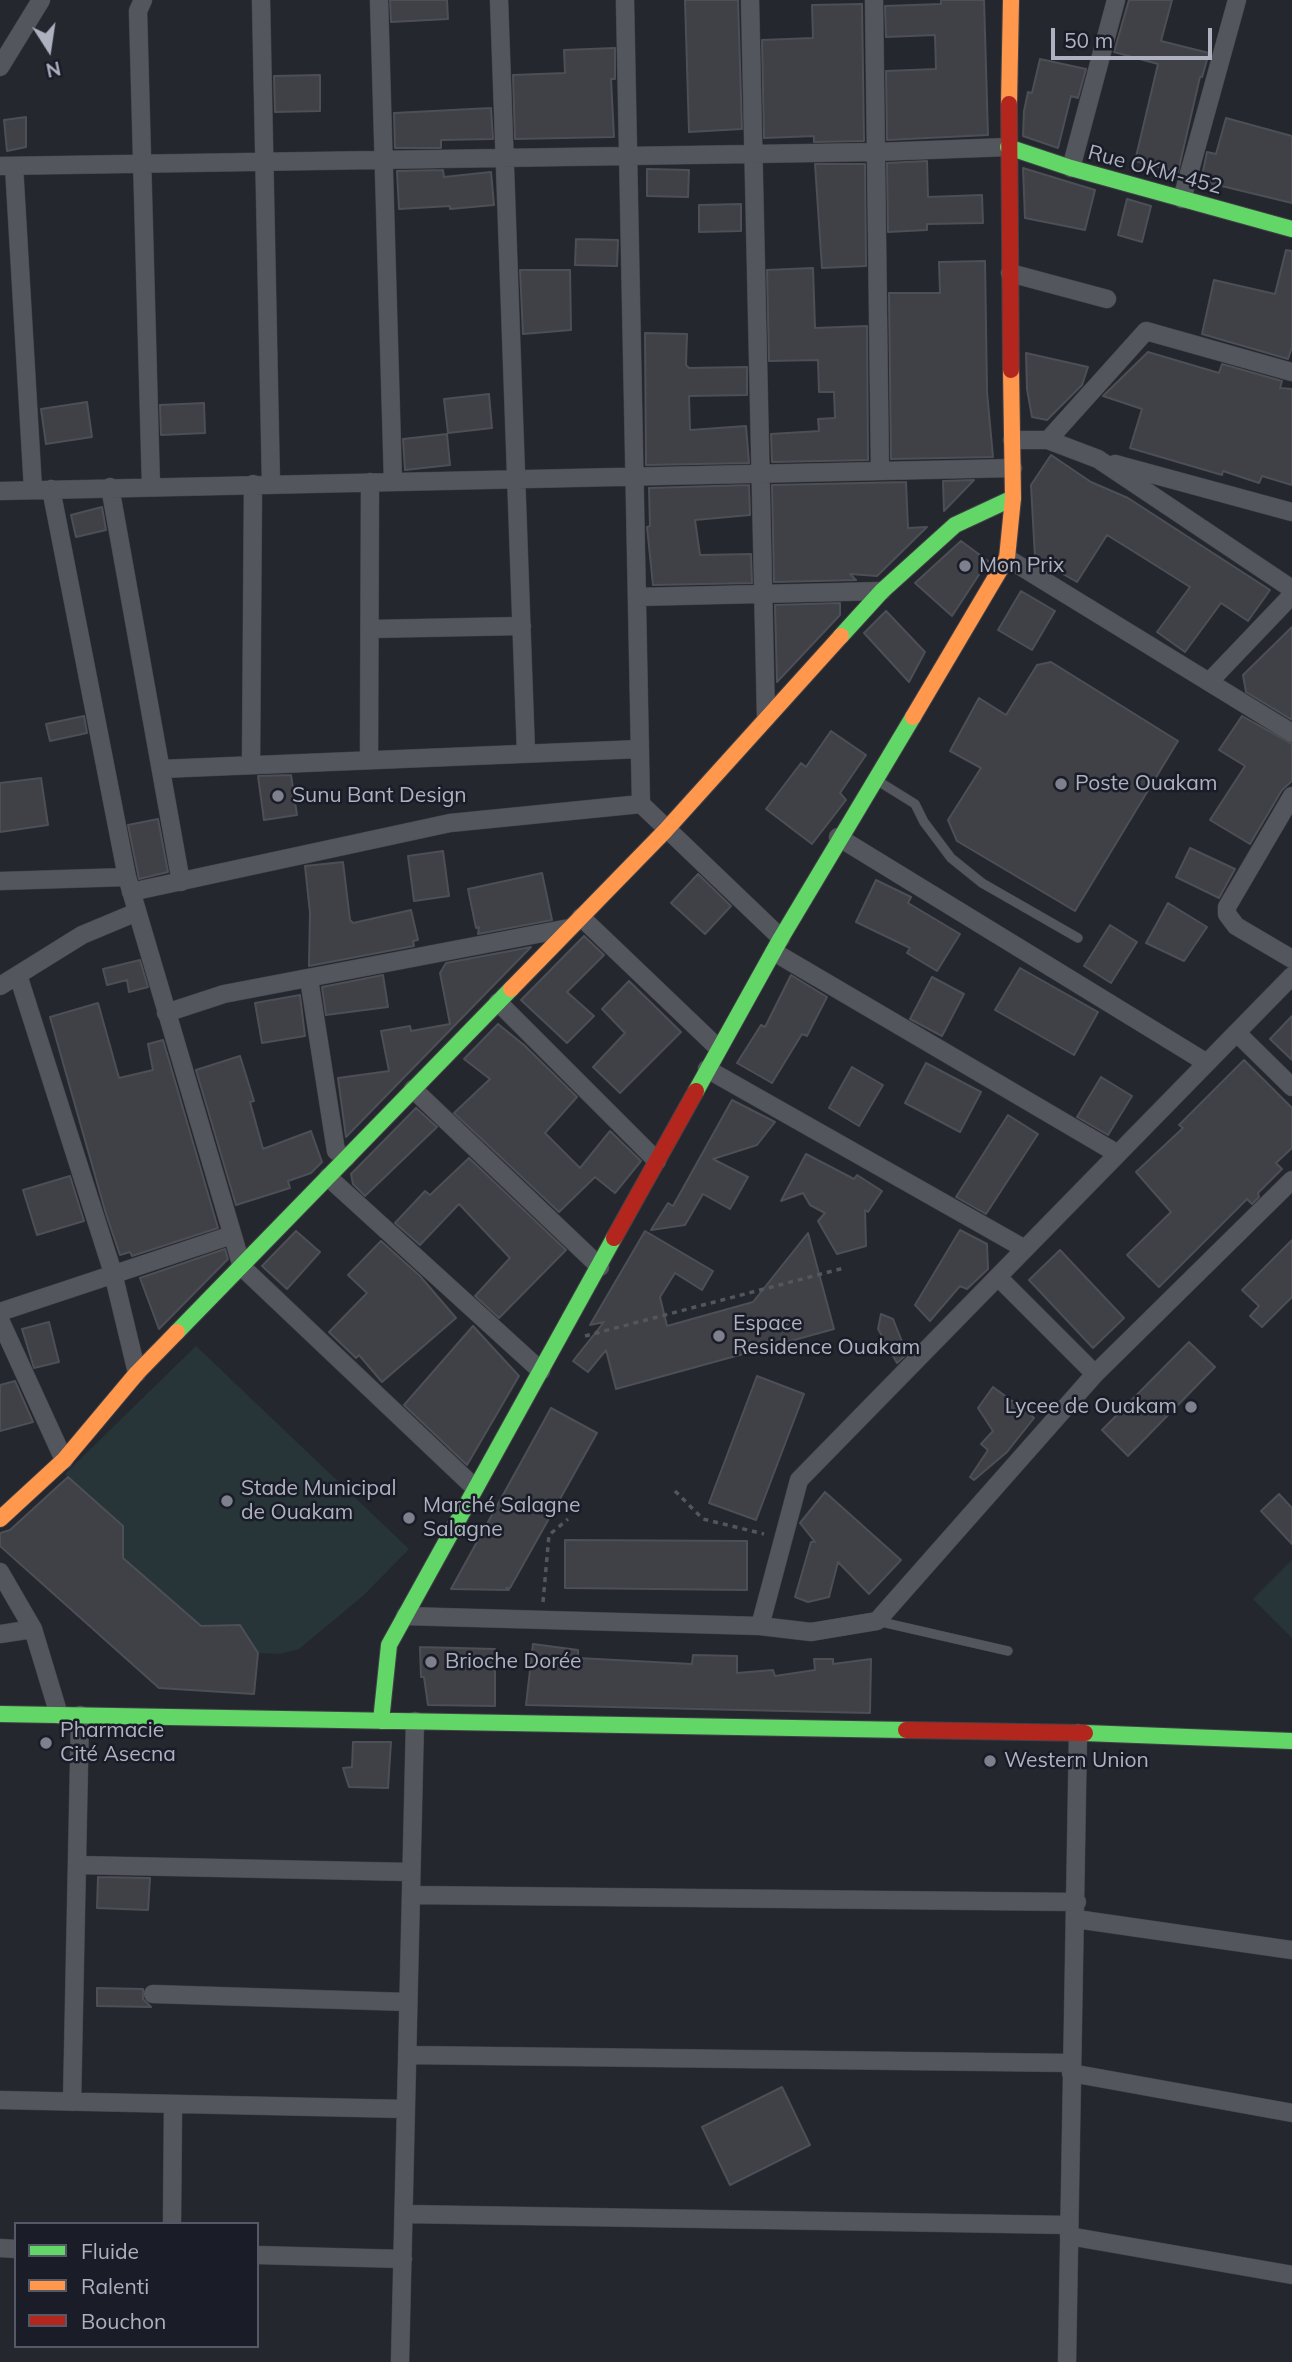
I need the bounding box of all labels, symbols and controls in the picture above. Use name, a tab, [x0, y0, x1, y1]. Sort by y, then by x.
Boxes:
north arrow	[14, 14, 84, 84]
scale bar	[1054, 14, 1215, 58]
text: 50 m	[1064, 27, 1113, 53]
text: N	[44, 56, 63, 83]
street label: Rue OKM-452	[1085, 140, 1225, 200]
place label: Mon Prix	[979, 553, 1064, 579]
marker: Mon Prix	[957, 558, 973, 574]
place label: Poste Ouakam	[1075, 771, 1217, 797]
marker: Poste Ouakam	[1053, 776, 1069, 792]
place label: Sunu Bant Design	[292, 783, 467, 809]
marker: Sunu Bant Design	[270, 788, 286, 804]
place label: Espace Residence Ouakam	[733, 1311, 920, 1361]
marker: Espace Residence Ouakam	[711, 1328, 727, 1344]
place label: Lycee de Ouakam	[1005, 1394, 1177, 1420]
marker: Lycee de Ouakam	[1183, 1399, 1199, 1415]
place label: Stade Municipal de Ouakam	[241, 1476, 397, 1526]
marker: Stade Municipal de Ouakam	[219, 1493, 235, 1509]
place label: Marché Salagne Salagne	[423, 1493, 580, 1543]
marker: Marché Salagne Salagne	[401, 1510, 417, 1526]
place label: Brioche Dorée	[445, 1649, 582, 1675]
marker: Brioche Dorée	[423, 1654, 439, 1670]
place label: Pharmacie Cité Asecna	[60, 1718, 176, 1768]
marker: Pharmacie Cité Asecna	[38, 1735, 54, 1751]
place label: Western Union	[1004, 1748, 1149, 1774]
marker: Western Union	[982, 1753, 998, 1769]
legend	[14, 2222, 259, 2348]
text: Fluide	[81, 2238, 139, 2264]
text: Ralenti	[81, 2273, 149, 2299]
text: Bouchon	[81, 2308, 166, 2334]

